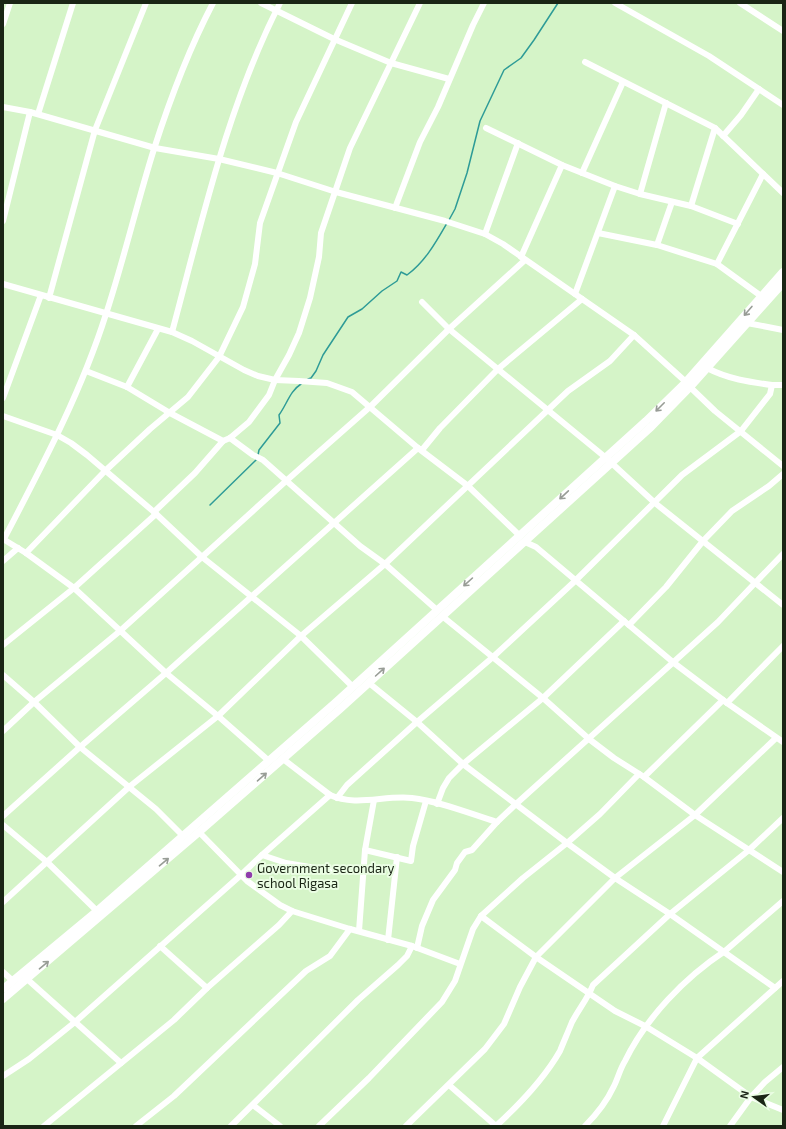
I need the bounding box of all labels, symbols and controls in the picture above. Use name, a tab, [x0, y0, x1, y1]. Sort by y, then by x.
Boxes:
one-way arrow	[743, 306, 752, 316]
one-way arrow	[655, 402, 665, 412]
one-way arrow	[560, 490, 570, 499]
one-way arrow	[463, 578, 473, 587]
one-way arrow	[375, 668, 386, 677]
one-way arrow	[257, 773, 267, 782]
one-way arrow	[158, 858, 169, 867]
place label: Government secondary school Rigasa	[257, 860, 394, 891]
marker: Government secondary school Rigasa	[244, 870, 254, 880]
one-way arrow	[38, 960, 49, 969]
north arrow	[734, 1077, 774, 1117]
text: N	[737, 1089, 751, 1100]

